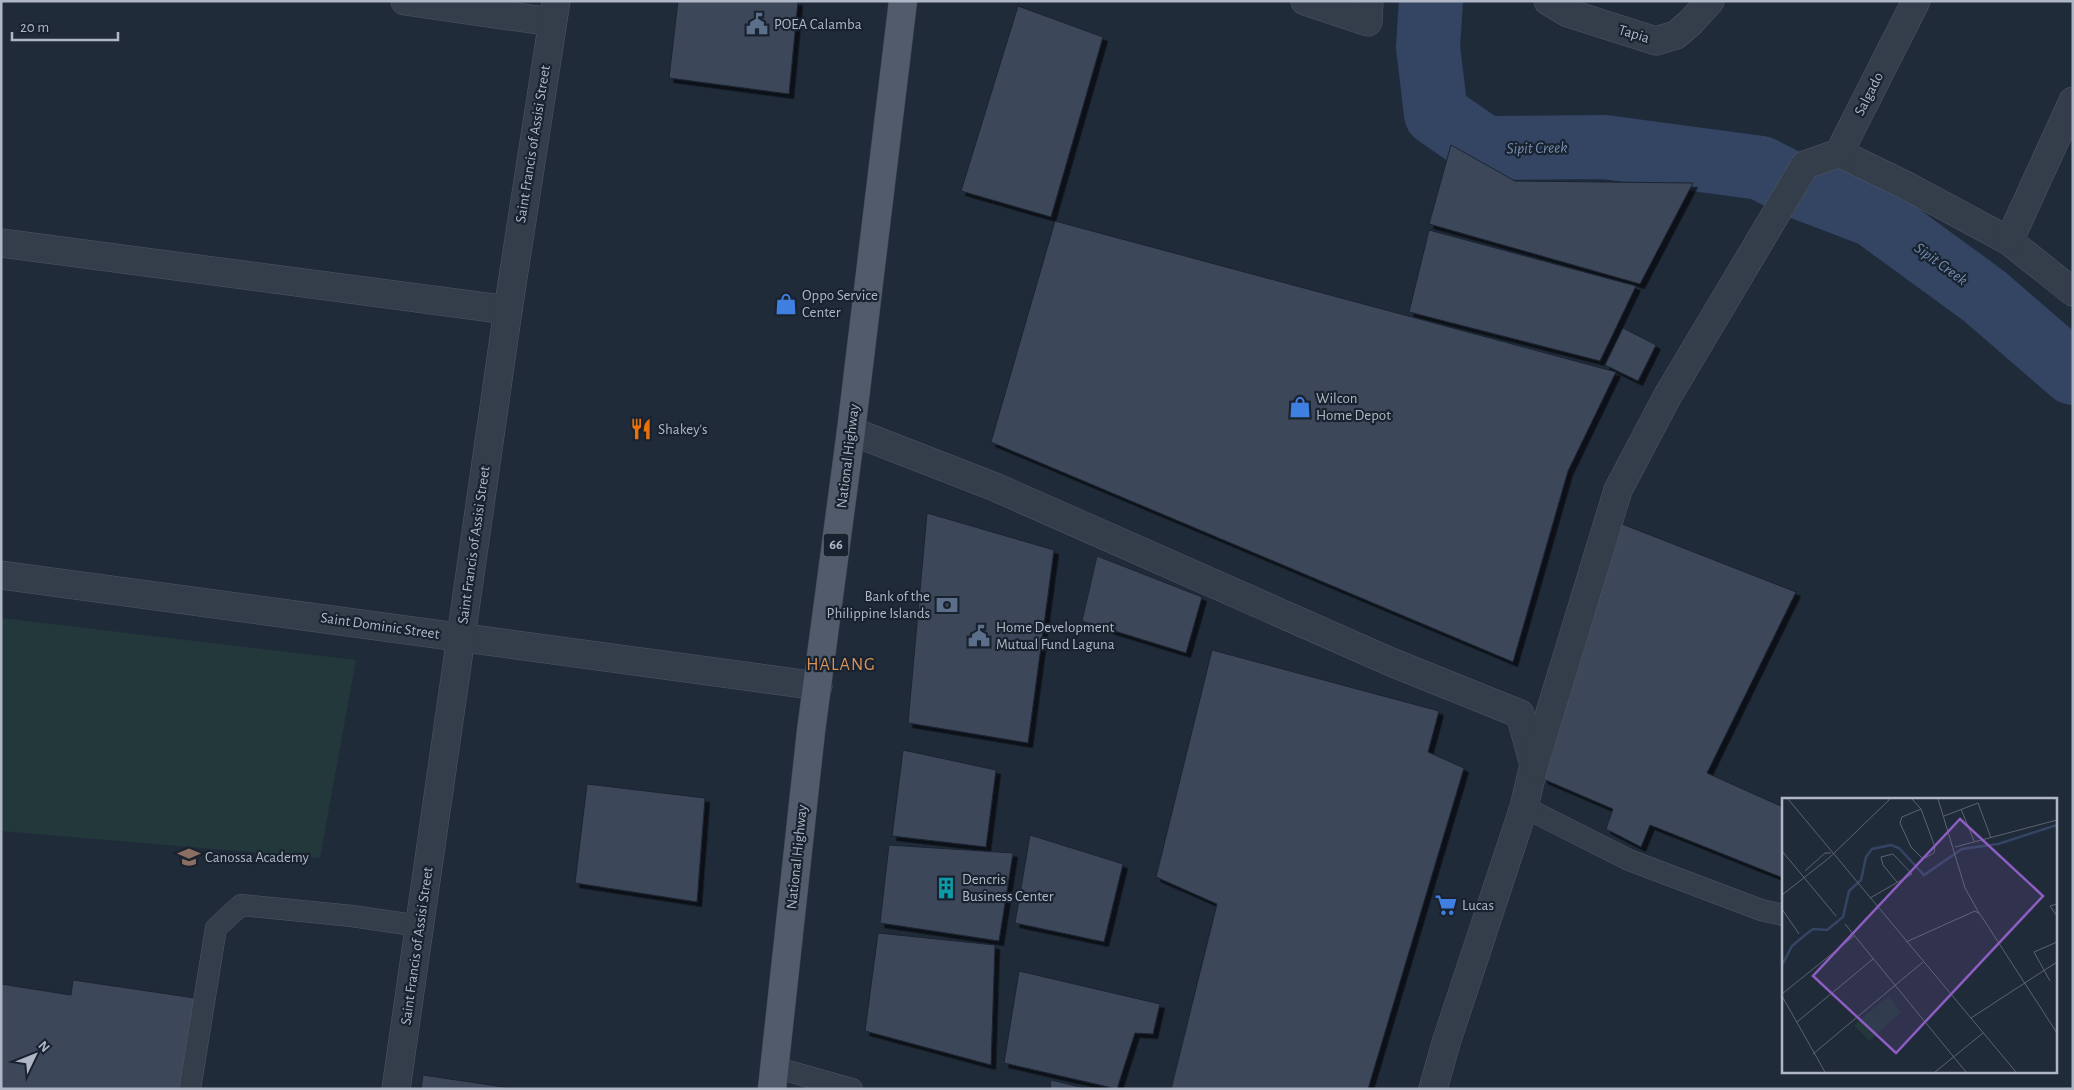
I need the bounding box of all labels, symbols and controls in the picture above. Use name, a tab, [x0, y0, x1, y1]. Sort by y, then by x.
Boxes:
scale bar	[12, 10, 119, 42]
public building icon: POEA Calamba	[744, 11, 770, 37]
place label: POEA Calamba	[774, 17, 862, 32]
text: 20 m	[20, 20, 49, 35]
street label: Tapia	[1617, 22, 1651, 46]
street label: Saint Francis of Assisi Street	[513, 64, 553, 224]
street label: Salgado	[1852, 70, 1886, 118]
water label: Sipit Creek	[1506, 139, 1568, 158]
water label: Sipit Creek	[1911, 240, 1970, 289]
place label: Oppo Service Center	[802, 288, 878, 320]
shop icon: Oppo Service Center	[773, 291, 799, 317]
place label: Wilcon Home Depot	[1316, 391, 1391, 423]
shop icon: Wilcon Home Depot	[1287, 394, 1313, 420]
street label: National Highway	[834, 402, 862, 509]
restaurant icon: Shakey's	[628, 416, 654, 442]
place label: Shakey's	[658, 422, 708, 437]
street label: Saint Francis of Assisi Street	[455, 465, 493, 625]
road number: 66	[824, 534, 848, 556]
place label: Bank of the Philippine Islands	[827, 589, 930, 621]
bank icon: Bank of the Philippine Islands	[934, 592, 960, 618]
street label: Saint Dominic Street	[320, 610, 441, 642]
place label: Home Development Mutual Fund Laguna	[996, 620, 1115, 652]
public building icon: Home Development Mutual Fund Laguna	[966, 623, 992, 649]
district label: HALANG	[806, 656, 876, 674]
inset map	[1782, 798, 2056, 1072]
street label: National Highway	[784, 803, 810, 910]
school or university icon: Canossa Academy	[176, 844, 202, 870]
place label: Canossa Academy	[205, 850, 310, 865]
street label: Saint Francis of Assisi Street	[398, 866, 436, 1026]
place label: Dencris Business Center	[962, 872, 1054, 904]
building icon: Dencris Business Center	[933, 875, 959, 901]
supermarket icon: Lucas	[1433, 892, 1459, 918]
place label: Lucas	[1462, 898, 1494, 913]
north arrow	[10, 1030, 60, 1080]
text: N	[35, 1038, 52, 1055]

